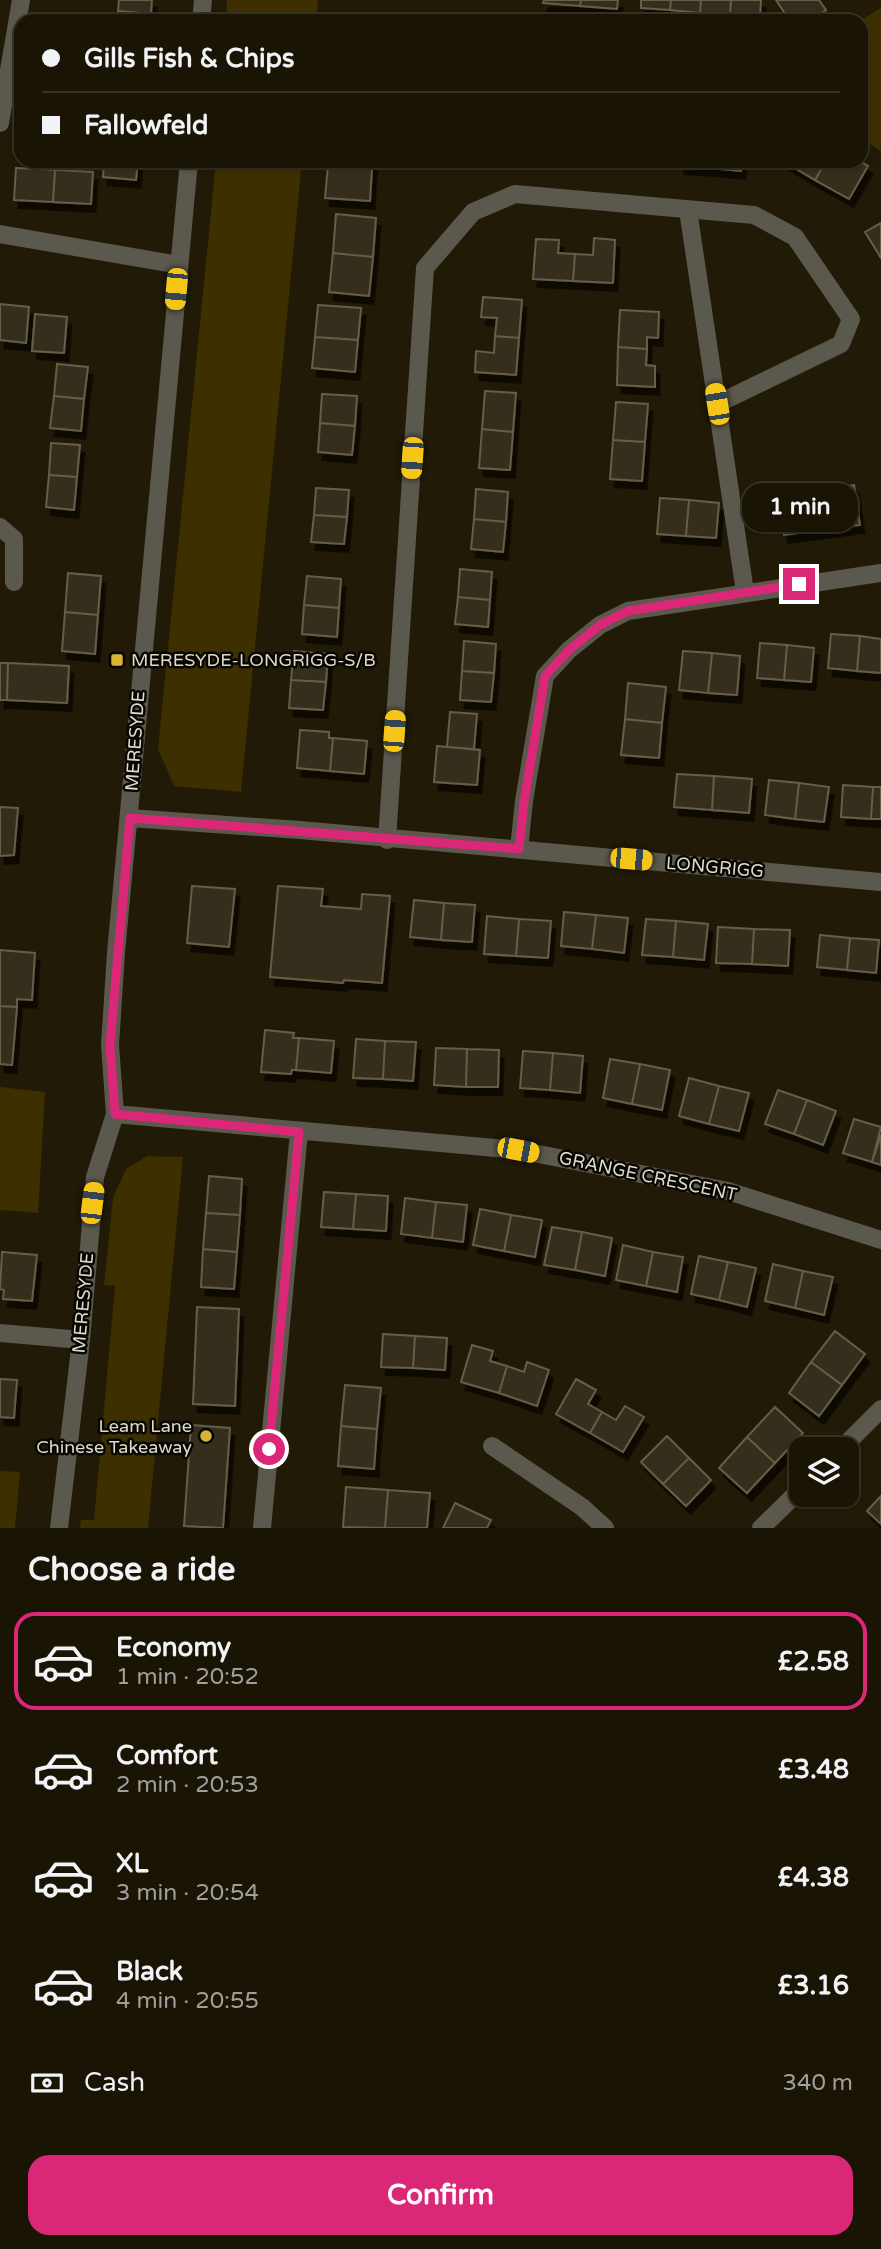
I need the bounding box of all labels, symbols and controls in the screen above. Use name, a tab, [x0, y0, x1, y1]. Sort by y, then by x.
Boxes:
text: Gills Fish & Chips	[84, 43, 294, 74]
text: Fallowfeld	[84, 110, 208, 141]
car	[164, 267, 189, 311]
car	[704, 382, 731, 426]
car	[401, 436, 424, 480]
callout: 1 min	[741, 482, 857, 532]
text: 1 min	[769, 493, 831, 521]
route end	[783, 568, 815, 600]
place label: MERESYDE-LONGRIGG-S/B	[131, 649, 376, 671]
marker: MERESYDE-LONGRIGG-S/B	[109, 652, 125, 668]
street label: MERESYDE	[121, 690, 149, 792]
car	[383, 709, 406, 753]
car	[610, 847, 653, 871]
street label: LONGRIGG	[665, 852, 765, 882]
car	[496, 1136, 541, 1164]
street label: GRANGE CRESCENT	[557, 1146, 739, 1206]
car	[80, 1181, 105, 1225]
street label: MERESYDE	[68, 1252, 98, 1354]
place label: Leam Lane Chinese Takeaway	[36, 1415, 192, 1458]
marker: Leam Lane Chinese Takeaway	[198, 1428, 214, 1444]
route start	[253, 1433, 285, 1465]
map controls	[789, 1437, 859, 1507]
button: layers	[789, 1437, 859, 1507]
text: Choose a ride	[28, 1551, 235, 1589]
icon: car	[32, 1630, 95, 1693]
text: Economy	[116, 1632, 231, 1663]
text: £2.58	[778, 1646, 849, 1677]
text: 1 min · 20:52	[116, 1663, 259, 1691]
icon: car	[32, 1738, 95, 1801]
text: Comfort	[116, 1740, 218, 1771]
text: £3.48	[778, 1754, 849, 1785]
text: 2 min · 20:53	[116, 1771, 259, 1799]
icon: car	[32, 1846, 95, 1909]
text: XL	[116, 1848, 148, 1879]
text: £4.38	[778, 1862, 849, 1893]
text: 3 min · 20:54	[116, 1879, 259, 1907]
icon: car	[32, 1954, 95, 2017]
text: Black	[116, 1956, 183, 1987]
text: £3.16	[778, 1970, 849, 2001]
text: 4 min · 20:55	[116, 1987, 259, 2015]
icon: cash	[28, 2064, 66, 2102]
text: Cash	[84, 2067, 145, 2098]
text: 340 m	[783, 2069, 853, 2097]
button: Confirm	[28, 2155, 853, 2235]

